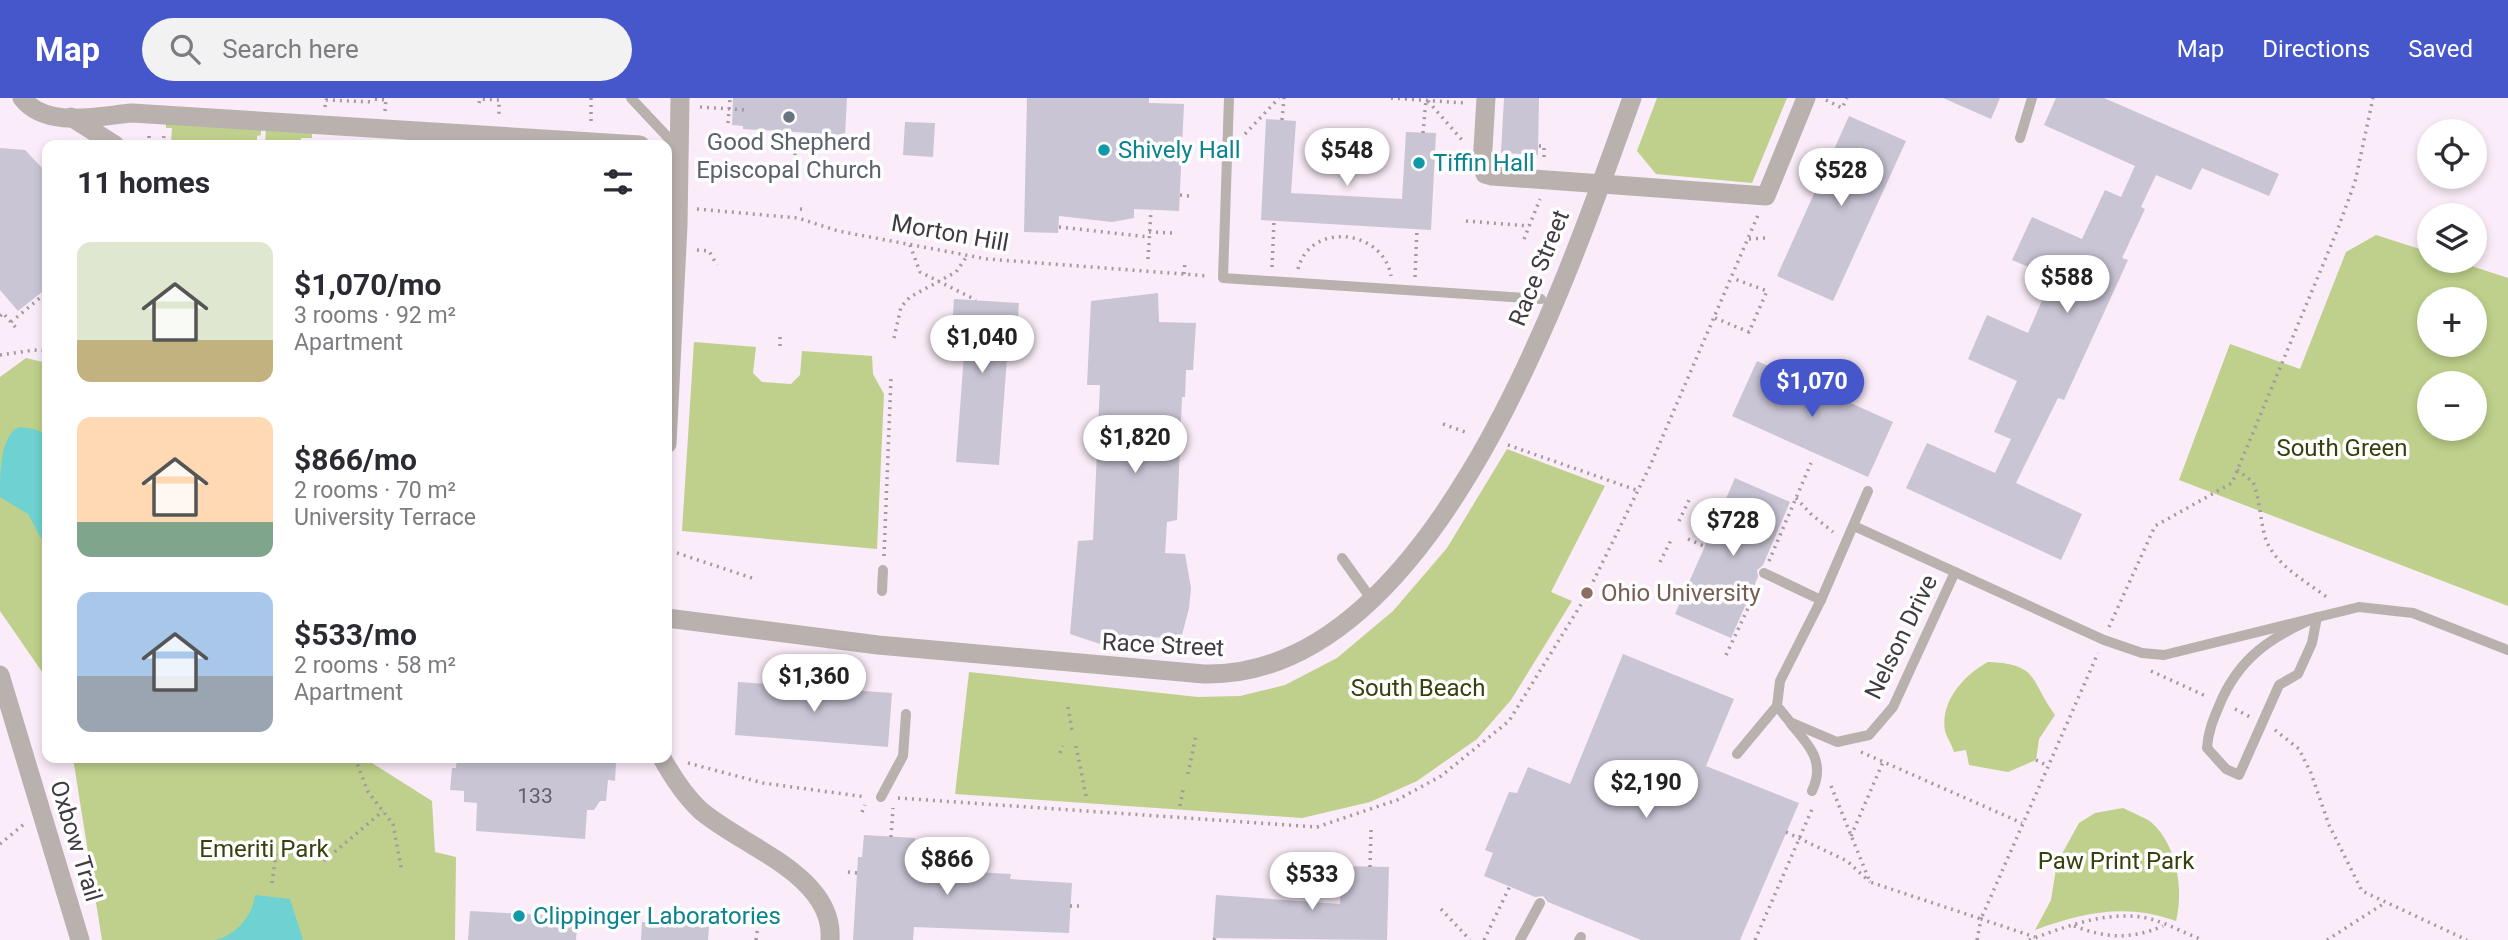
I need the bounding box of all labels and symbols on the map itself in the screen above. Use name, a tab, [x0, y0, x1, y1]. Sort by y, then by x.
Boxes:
marker: Good Shepherd Episcopal Church	[781, 109, 797, 125]
place label: Good Shepherd Episcopal Church	[696, 128, 882, 184]
pin: $548	[1306, 129, 1388, 188]
place label: Shively Hall	[1118, 136, 1241, 164]
marker: Shively Hall	[1096, 142, 1112, 158]
pin: $528	[1800, 148, 1882, 208]
place label: Tiffin Hall	[1433, 149, 1535, 177]
marker: Tiffin Hall	[1411, 155, 1427, 171]
street label: Race Street	[1503, 206, 1575, 330]
street label: Morton Hill	[889, 209, 1011, 257]
pin: $588	[2026, 256, 2108, 315]
pin: $1,040	[925, 316, 1039, 375]
pin: $1,070	[1755, 360, 1869, 419]
pin: $1,820	[1078, 416, 1192, 475]
park label: South Green	[2276, 434, 2408, 462]
pin: $728	[1692, 498, 1774, 558]
street label: Nelson Drive	[1859, 570, 1943, 704]
place label: Ohio University	[1601, 579, 1761, 607]
marker: Ohio University	[1579, 585, 1595, 601]
street label: Race Street	[1101, 628, 1225, 662]
pin: $1,360	[757, 654, 871, 714]
park label: South Beach	[1351, 674, 1485, 702]
pin: $2,190	[1589, 760, 1703, 820]
street label: Oxbow Trail	[44, 777, 108, 905]
house number: 133	[517, 784, 553, 808]
park label: Emeriti Park	[199, 835, 330, 863]
pin: $866	[906, 838, 988, 897]
park label: Paw Print Park	[2038, 847, 2195, 875]
pin: $533	[1271, 852, 1353, 912]
place label: Clippinger Laboratories	[533, 902, 781, 930]
marker: Clippinger Laboratories	[511, 908, 527, 924]

